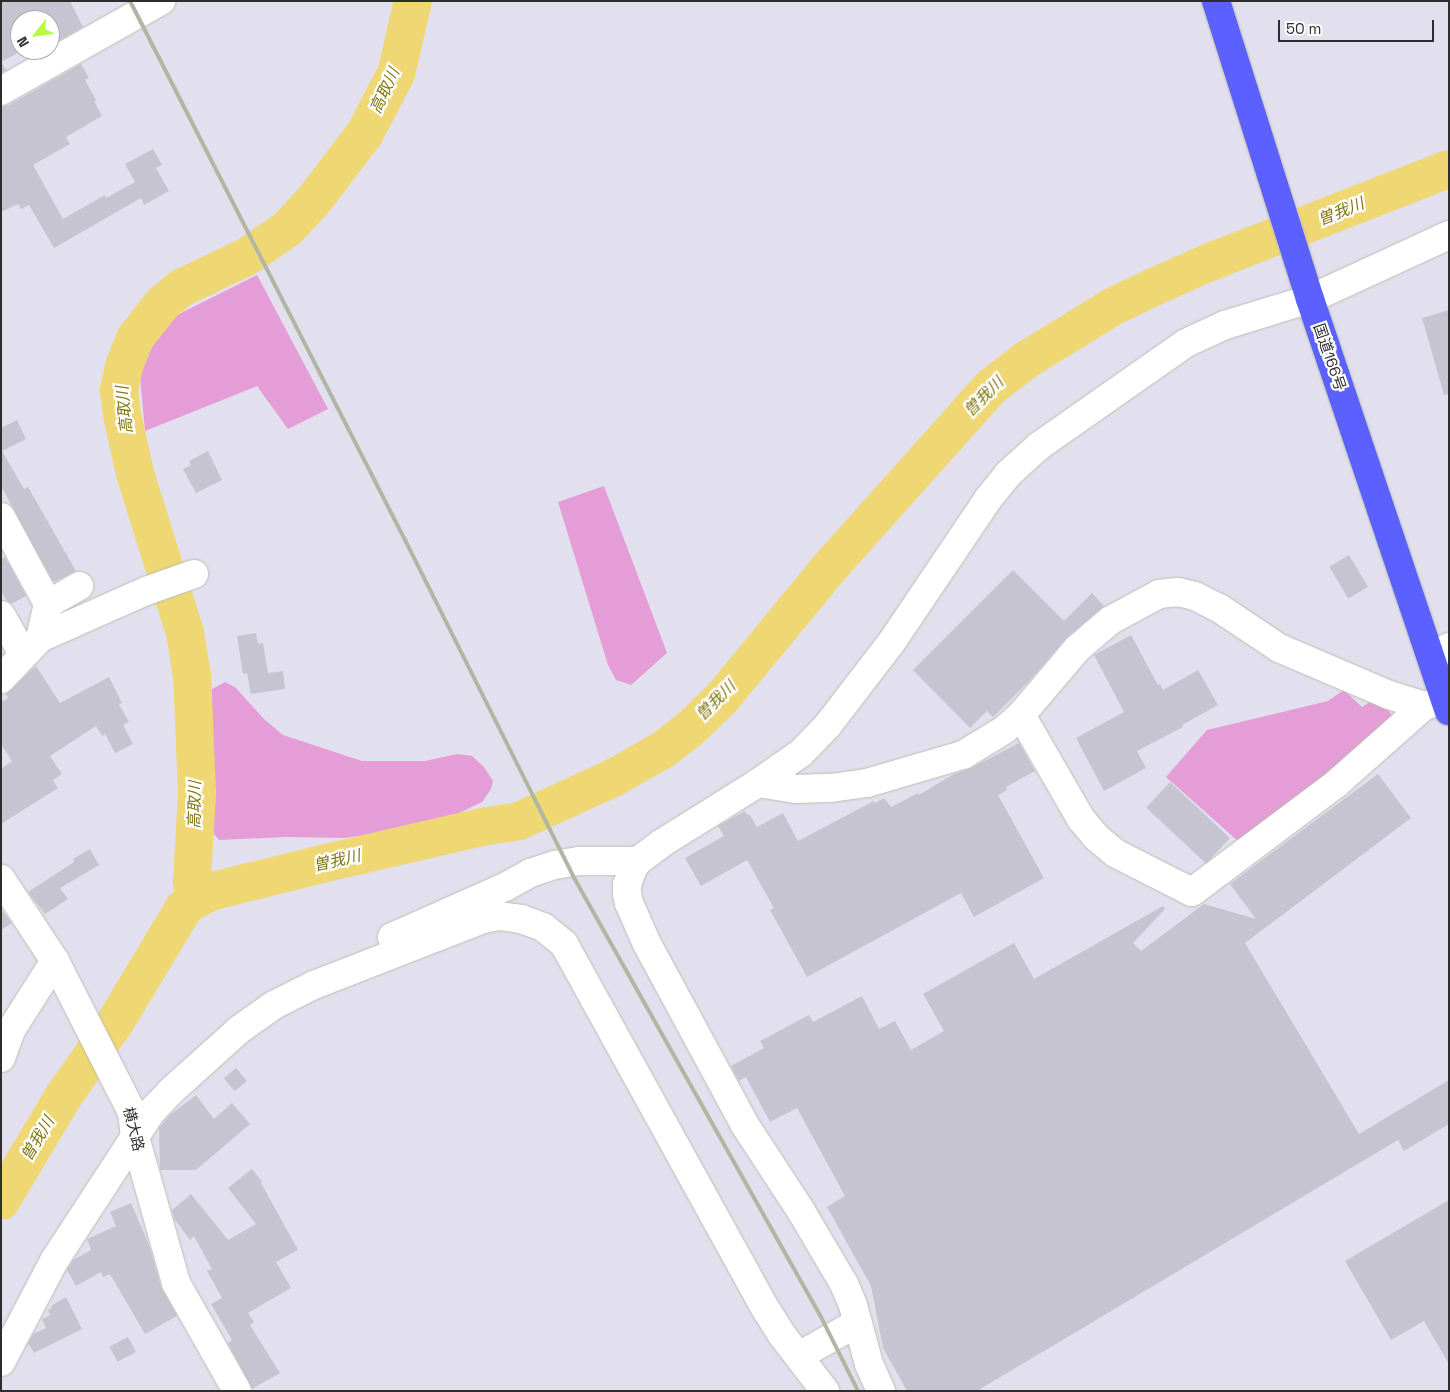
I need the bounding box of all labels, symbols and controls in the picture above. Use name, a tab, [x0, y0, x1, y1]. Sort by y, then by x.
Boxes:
north arrow	[10, 10, 60, 60]
scale bar	[1280, 10, 1436, 42]
text: 50 m	[1286, 19, 1321, 38]
text: N	[13, 33, 33, 51]
water label: 高取川	[366, 65, 404, 117]
water label: 曽我川	[1315, 194, 1367, 230]
street label: 国道166号	[1310, 321, 1350, 393]
water label: 曽我川	[960, 373, 1008, 421]
water label: 高取川	[113, 385, 137, 435]
water label: 曽我川	[692, 677, 740, 725]
water label: 高取川	[185, 781, 205, 829]
water label: 曽我川	[311, 846, 363, 876]
street label: 横大路	[120, 1105, 148, 1153]
water label: 曽我川	[17, 1113, 59, 1165]

